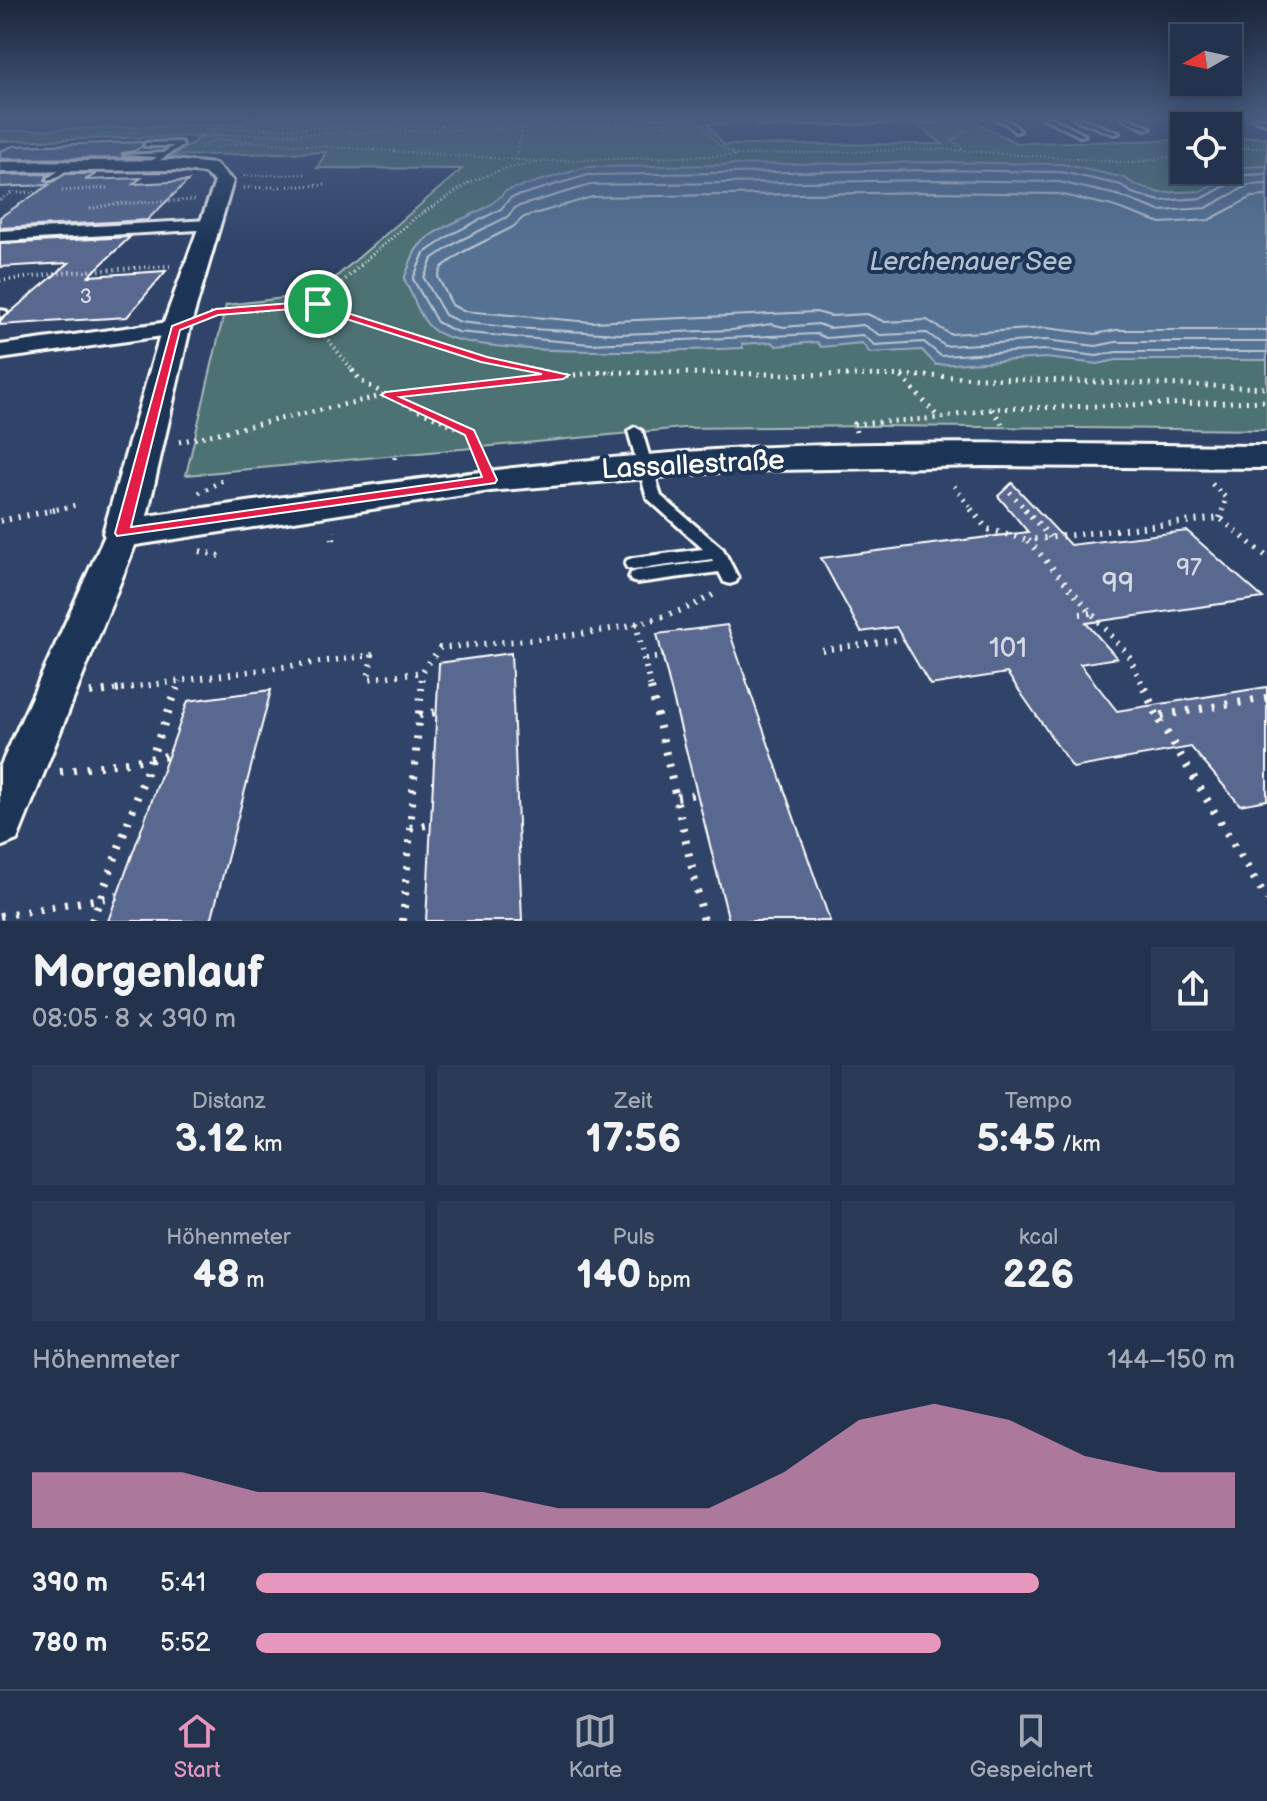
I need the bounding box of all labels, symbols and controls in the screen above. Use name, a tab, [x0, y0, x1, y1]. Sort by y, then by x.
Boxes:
north arrow	[1170, 24, 1242, 96]
map controls	[1170, 24, 1242, 184]
button: locate	[1170, 112, 1242, 184]
water label: Lerchenauer See	[870, 247, 1072, 278]
pin	[284, 270, 352, 338]
icon: arrive	[296, 282, 340, 326]
house number: 3	[80, 285, 92, 309]
street label: Lassallestraße	[600, 444, 786, 486]
house number: 97	[1176, 553, 1202, 582]
house number: 99	[1102, 567, 1134, 600]
house number: 101	[989, 632, 1027, 665]
text: Morgenlauf	[32, 947, 264, 1000]
button: share	[1151, 947, 1235, 1031]
text: 08:05 · 8 × 390 m	[32, 1004, 236, 1035]
text: Distanz	[192, 1088, 265, 1115]
text: Zeit	[614, 1088, 653, 1115]
text: Tempo	[1005, 1088, 1072, 1115]
text: 3.12	[175, 1115, 248, 1163]
text: 17:56	[586, 1115, 681, 1163]
text: 5:45	[976, 1115, 1056, 1163]
text: km	[248, 1131, 282, 1158]
text: /km	[1056, 1131, 1101, 1158]
text: Höhenmeter	[166, 1224, 291, 1251]
text: Puls	[613, 1224, 654, 1251]
text: kcal	[1019, 1224, 1058, 1251]
text: 48	[193, 1251, 240, 1299]
text: 140	[576, 1251, 642, 1299]
text: 226	[1002, 1251, 1075, 1299]
text: m	[240, 1267, 264, 1294]
text: bpm	[642, 1267, 691, 1294]
text: Höhenmeter	[32, 1345, 179, 1376]
text: 144–150 m	[1107, 1345, 1235, 1376]
text: 390 m	[32, 1568, 108, 1599]
text: 5:41	[160, 1568, 206, 1599]
text: 780 m	[32, 1628, 107, 1659]
text: 5:52	[160, 1628, 210, 1659]
tab: Start	[174, 1709, 221, 1784]
tab: Karte	[568, 1709, 622, 1784]
tab: Gespeichert	[970, 1709, 1093, 1784]

